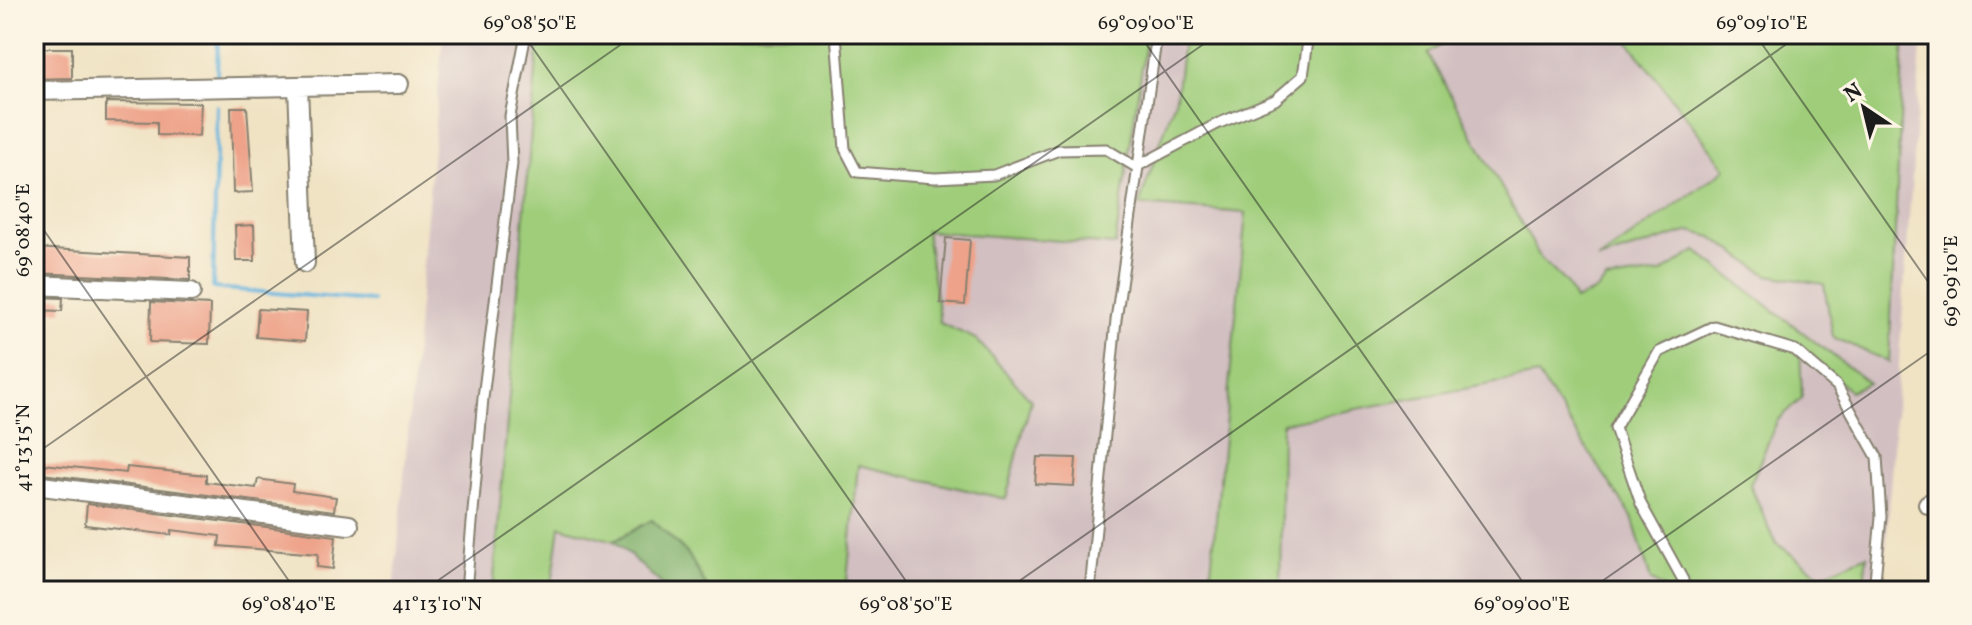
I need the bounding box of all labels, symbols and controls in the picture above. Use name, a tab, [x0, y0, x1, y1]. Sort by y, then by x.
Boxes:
text: 69°08'50"E	[483, 10, 577, 38]
text: 69°09'00"E	[1098, 10, 1194, 38]
text: 69°09'10"E	[1716, 10, 1808, 38]
north arrow	[1824, 68, 1904, 148]
text: N	[1839, 76, 1869, 111]
text: 69°08'40"E	[10, 183, 38, 277]
text: 69°09'10"E	[1938, 235, 1966, 327]
text: 41°13'15"N	[10, 404, 38, 492]
text: 69°08'40"E	[242, 591, 336, 619]
text: 41°13'10"N	[392, 591, 482, 619]
text: 69°08'50"E	[859, 591, 953, 619]
text: 69°09'00"E	[1474, 591, 1570, 619]

